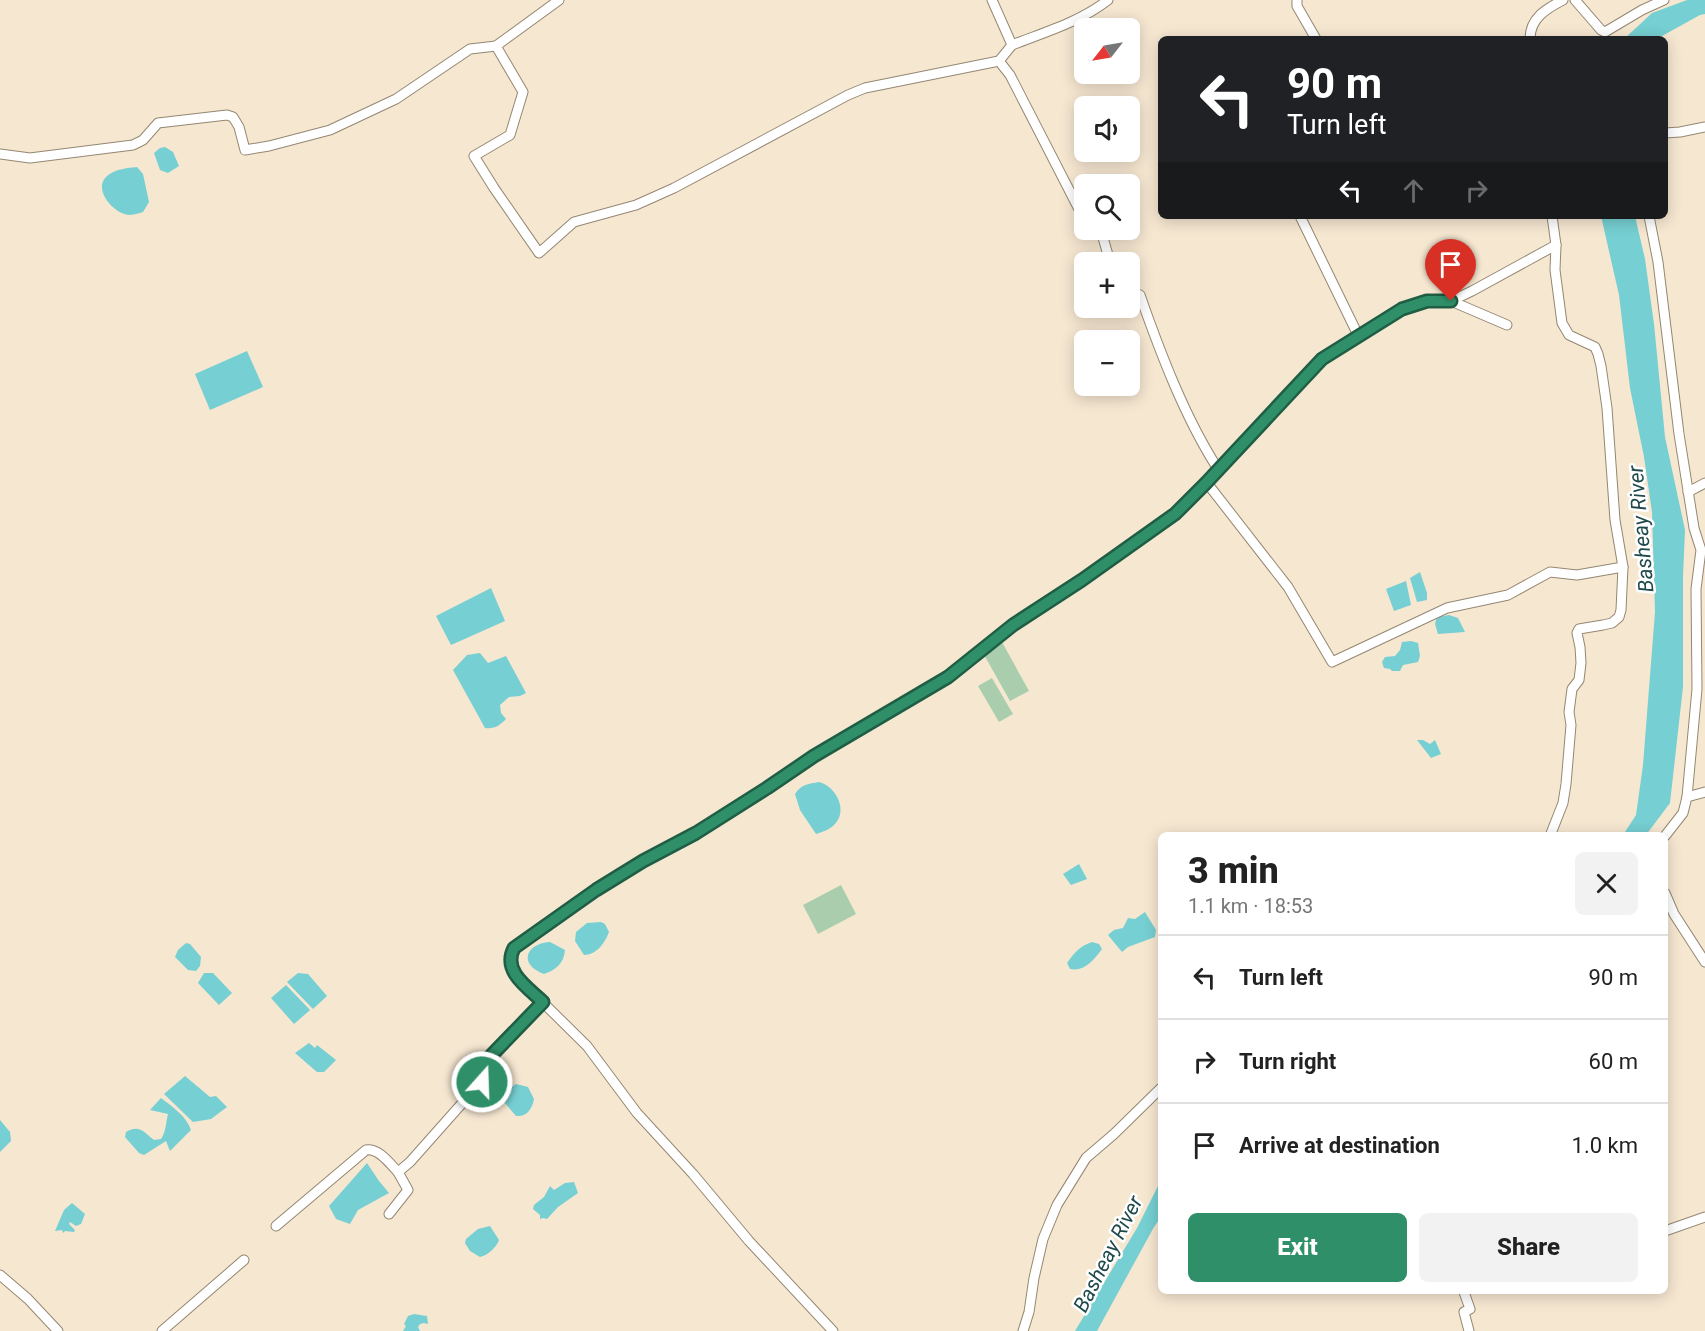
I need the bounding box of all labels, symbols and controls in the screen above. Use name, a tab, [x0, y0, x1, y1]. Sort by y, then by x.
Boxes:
north arrow	[1074, 18, 1140, 84]
map controls	[1074, 18, 1140, 396]
text: 90 m	[1287, 59, 1382, 108]
icon: left	[1188, 60, 1266, 138]
button: sound	[1074, 96, 1140, 162]
text: Turn left	[1287, 109, 1387, 141]
button: search	[1074, 174, 1140, 240]
icon: left	[1334, 174, 1367, 207]
icon: ahead	[1397, 174, 1430, 207]
icon: right	[1460, 174, 1493, 207]
pin	[1425, 239, 1476, 301]
icon: arrive	[1434, 248, 1467, 281]
button: +	[1074, 252, 1140, 318]
button: −	[1074, 330, 1140, 396]
water label: Basheay River	[1623, 464, 1658, 593]
text: 3 min	[1188, 850, 1279, 892]
button: close	[1575, 852, 1638, 915]
text: 1.1 km · 18:53	[1188, 894, 1313, 918]
icon: left	[1188, 961, 1221, 994]
text: Turn left	[1239, 965, 1323, 990]
text: 90 m	[1589, 965, 1638, 990]
icon: right	[1188, 1045, 1221, 1078]
text: Turn right	[1239, 1049, 1336, 1074]
text: 60 m	[1589, 1049, 1638, 1074]
position arrow	[450, 1050, 514, 1114]
icon: arrive	[1188, 1129, 1221, 1162]
text: Arrive at destination	[1239, 1133, 1440, 1158]
text: 1.0 km	[1572, 1133, 1638, 1158]
water label: Basheay River	[1068, 1191, 1148, 1316]
button: Exit	[1188, 1213, 1407, 1282]
button: Share	[1419, 1213, 1638, 1282]

